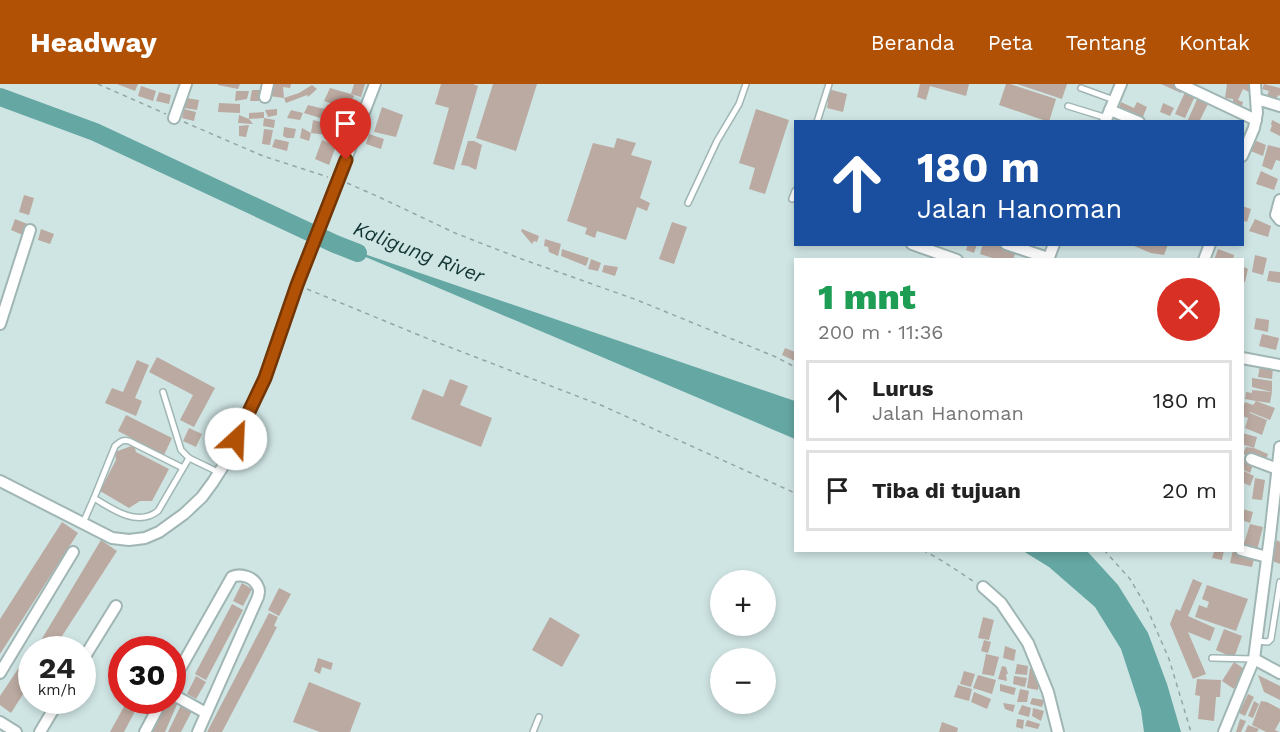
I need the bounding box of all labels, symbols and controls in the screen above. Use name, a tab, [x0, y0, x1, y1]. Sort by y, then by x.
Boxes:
text: Headway	[30, 26, 157, 59]
text: Beranda	[871, 30, 955, 55]
text: Peta	[988, 30, 1033, 55]
text: Tentang	[1066, 30, 1146, 55]
text: Kontak	[1179, 30, 1250, 55]
pin	[320, 98, 371, 160]
icon: arrive	[329, 107, 362, 140]
text: 180 m	[917, 143, 1040, 192]
icon: ahead	[818, 144, 896, 222]
text: Jalan Hanoman	[917, 193, 1122, 225]
water label: Kaligung River	[350, 216, 489, 288]
text: 1 mnt	[818, 276, 916, 318]
button: close	[1157, 278, 1220, 341]
text: 200 m · 11:36	[818, 320, 944, 344]
text: Lurus	[872, 376, 934, 401]
icon: ahead	[821, 384, 854, 417]
text: 180 m	[1153, 388, 1217, 413]
text: Jalan Hanoman	[872, 401, 1024, 425]
position arrow	[204, 407, 268, 471]
icon: arrive	[821, 474, 854, 507]
text: Tiba di tujuan	[872, 478, 1021, 503]
text: 20 m	[1162, 478, 1217, 503]
map controls	[710, 570, 776, 714]
button: +	[710, 570, 776, 636]
speed limit sign: 30	[108, 636, 186, 714]
button: −	[710, 648, 776, 714]
text: 24	[39, 650, 75, 685]
text: km/h	[38, 681, 76, 699]

